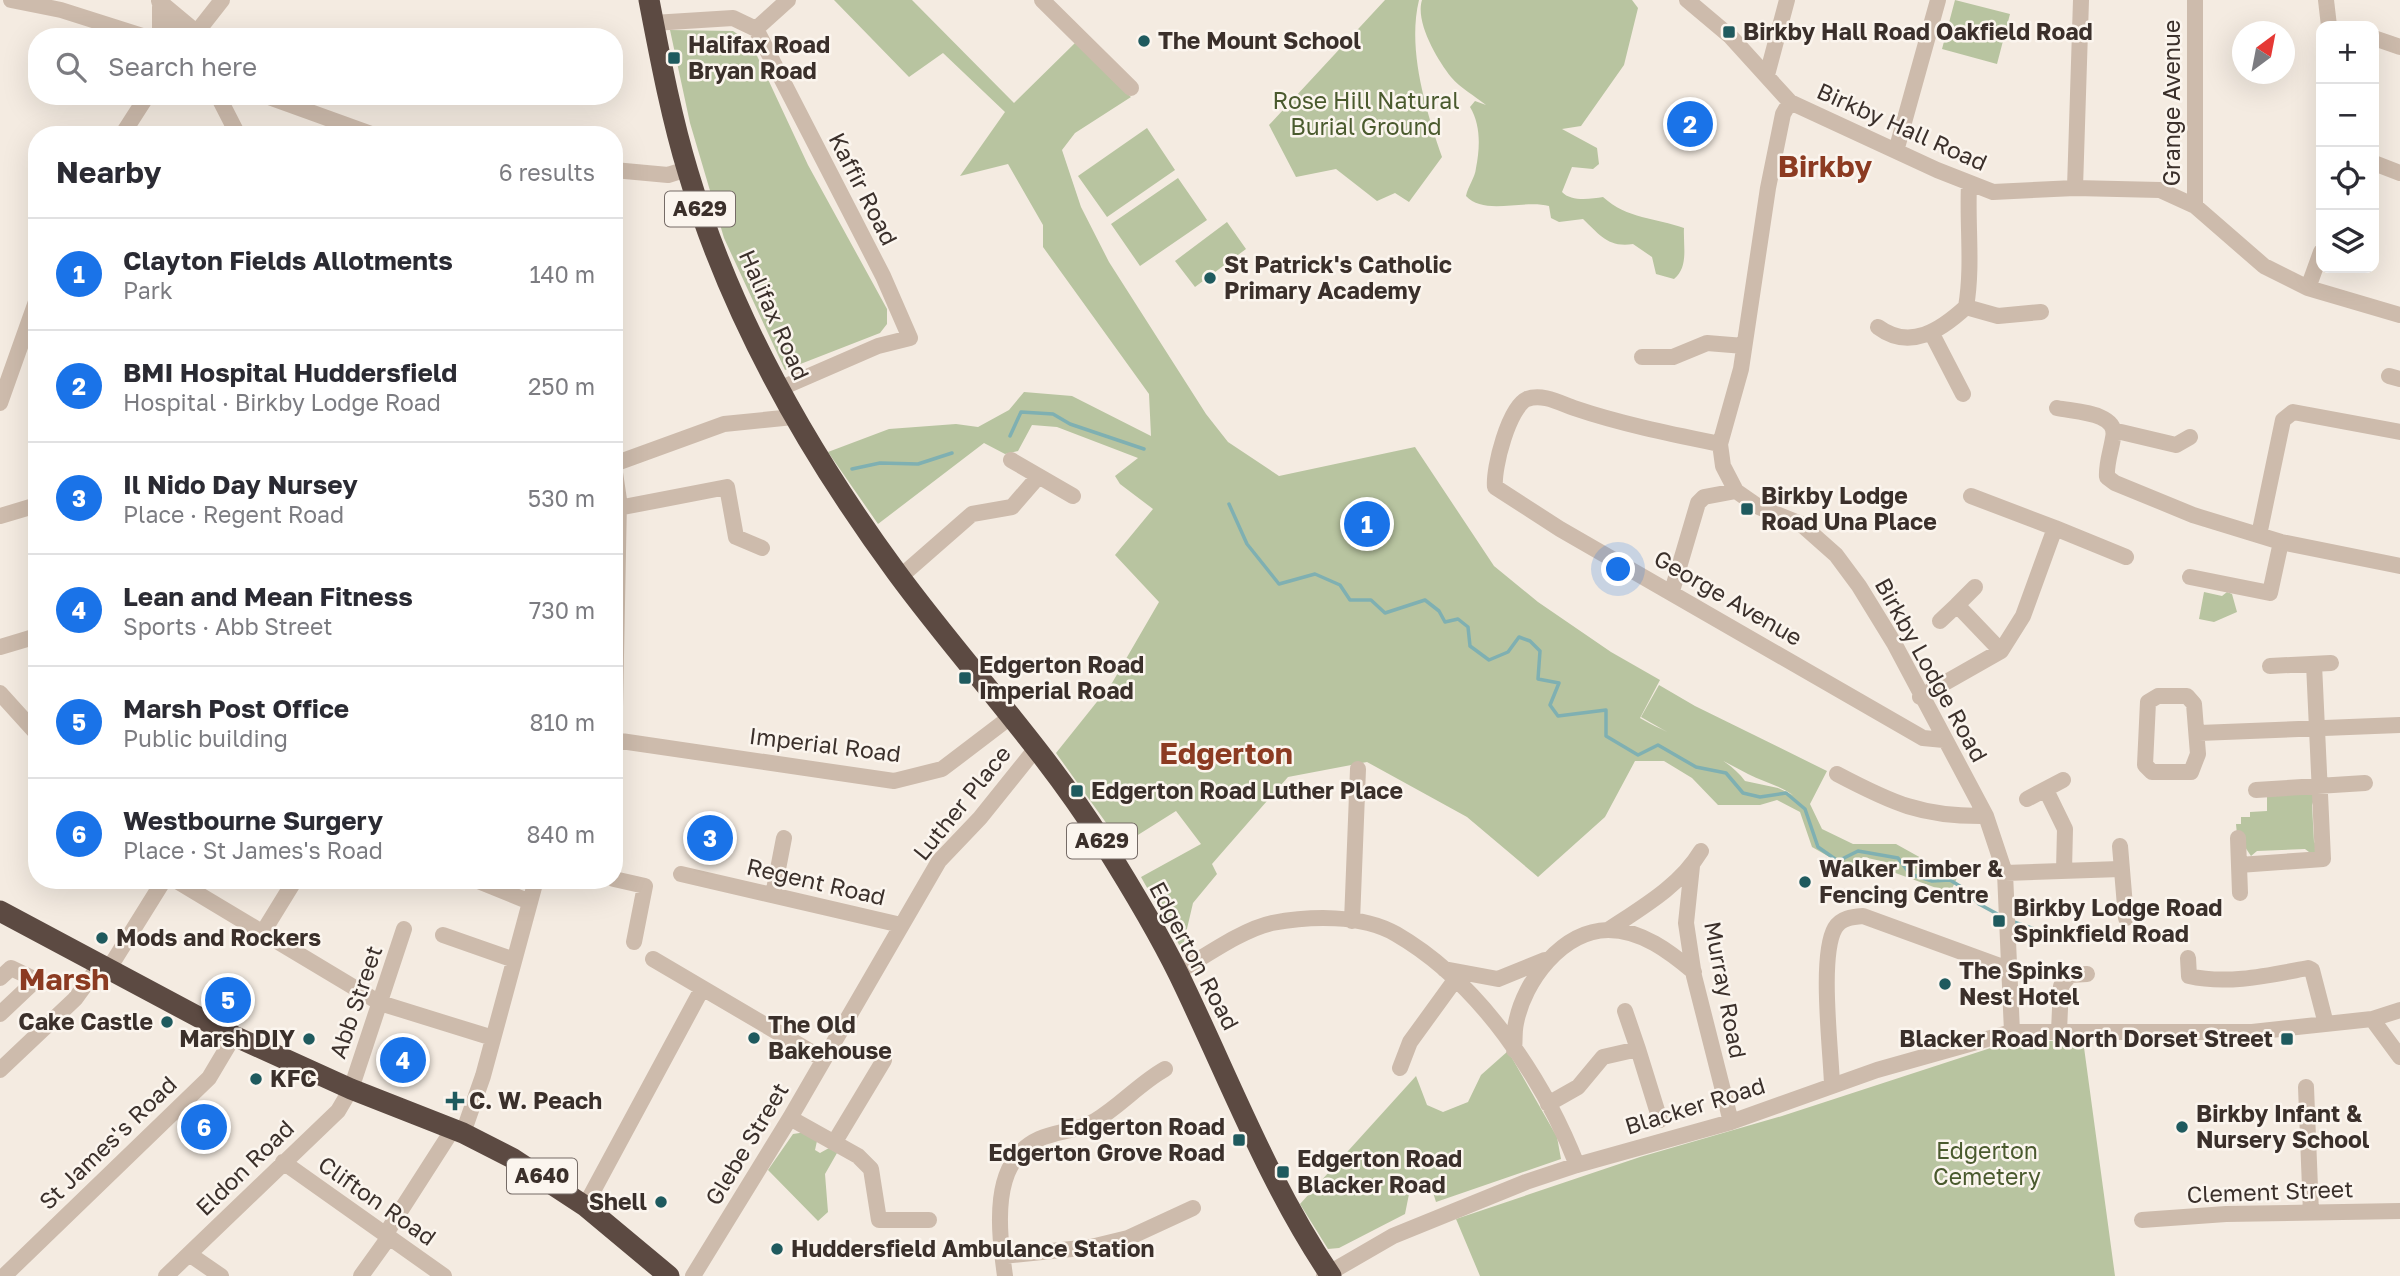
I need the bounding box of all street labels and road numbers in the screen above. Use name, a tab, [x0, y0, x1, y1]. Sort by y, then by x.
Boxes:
street label: Grange Avenue	[2157, 20, 2185, 186]
street label: Birkby Hall Road	[1813, 77, 1991, 177]
street label: Kaffir Road	[824, 127, 904, 250]
road number: A629	[665, 192, 735, 227]
street label: Halifax Road	[734, 245, 816, 384]
street label: George Avenue	[1649, 543, 1808, 651]
street label: Birkby Lodge Road	[1870, 573, 1994, 767]
street label: Imperial Road	[748, 721, 903, 767]
street label: Luther Place	[907, 739, 1016, 865]
road number: A629	[1067, 824, 1137, 858]
street label: Regent Road	[744, 851, 888, 911]
street label: Edgerton Road	[1144, 877, 1246, 1035]
street label: Murray Road	[1699, 919, 1753, 1061]
street label: Abb Street	[323, 942, 387, 1062]
street label: St James's Road	[33, 1070, 182, 1215]
street label: Blacker Road	[1621, 1070, 1768, 1140]
street label: Glebe Street	[699, 1077, 794, 1210]
street label: Eldon Road	[189, 1114, 299, 1221]
street label: Clifton Road	[313, 1149, 442, 1251]
road number: A640	[507, 1158, 577, 1194]
street label: Clement Street	[2186, 1174, 2354, 1208]

